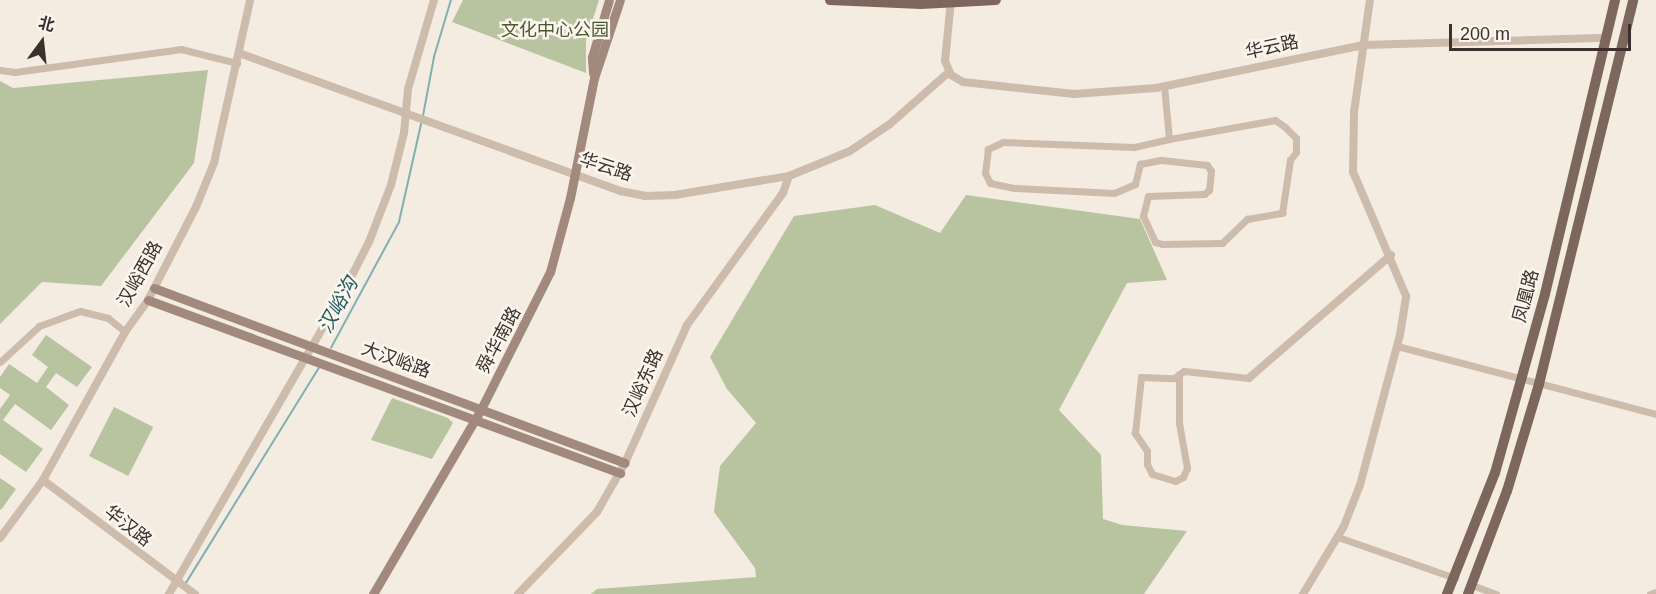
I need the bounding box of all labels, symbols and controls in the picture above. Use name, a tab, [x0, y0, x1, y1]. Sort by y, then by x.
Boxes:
north arrow	[12, 12, 72, 72]
scale bar	[1452, 12, 1634, 50]
text: 北	[37, 14, 57, 34]
park label: 文化中心公园	[501, 19, 609, 41]
text: 200 m	[1460, 24, 1510, 44]
street label: 华云路	[1243, 31, 1301, 63]
street label: 华云路	[577, 148, 635, 186]
street label: 汉峪西路	[113, 237, 167, 311]
street label: 凤凰路	[1509, 267, 1543, 325]
water label: 汉峪沟	[313, 273, 363, 337]
street label: 舜华南路	[473, 303, 525, 377]
street label: 大汉峪路	[358, 338, 434, 382]
street label: 汉峪东路	[618, 346, 668, 420]
street label: 华汉路	[100, 501, 156, 551]

